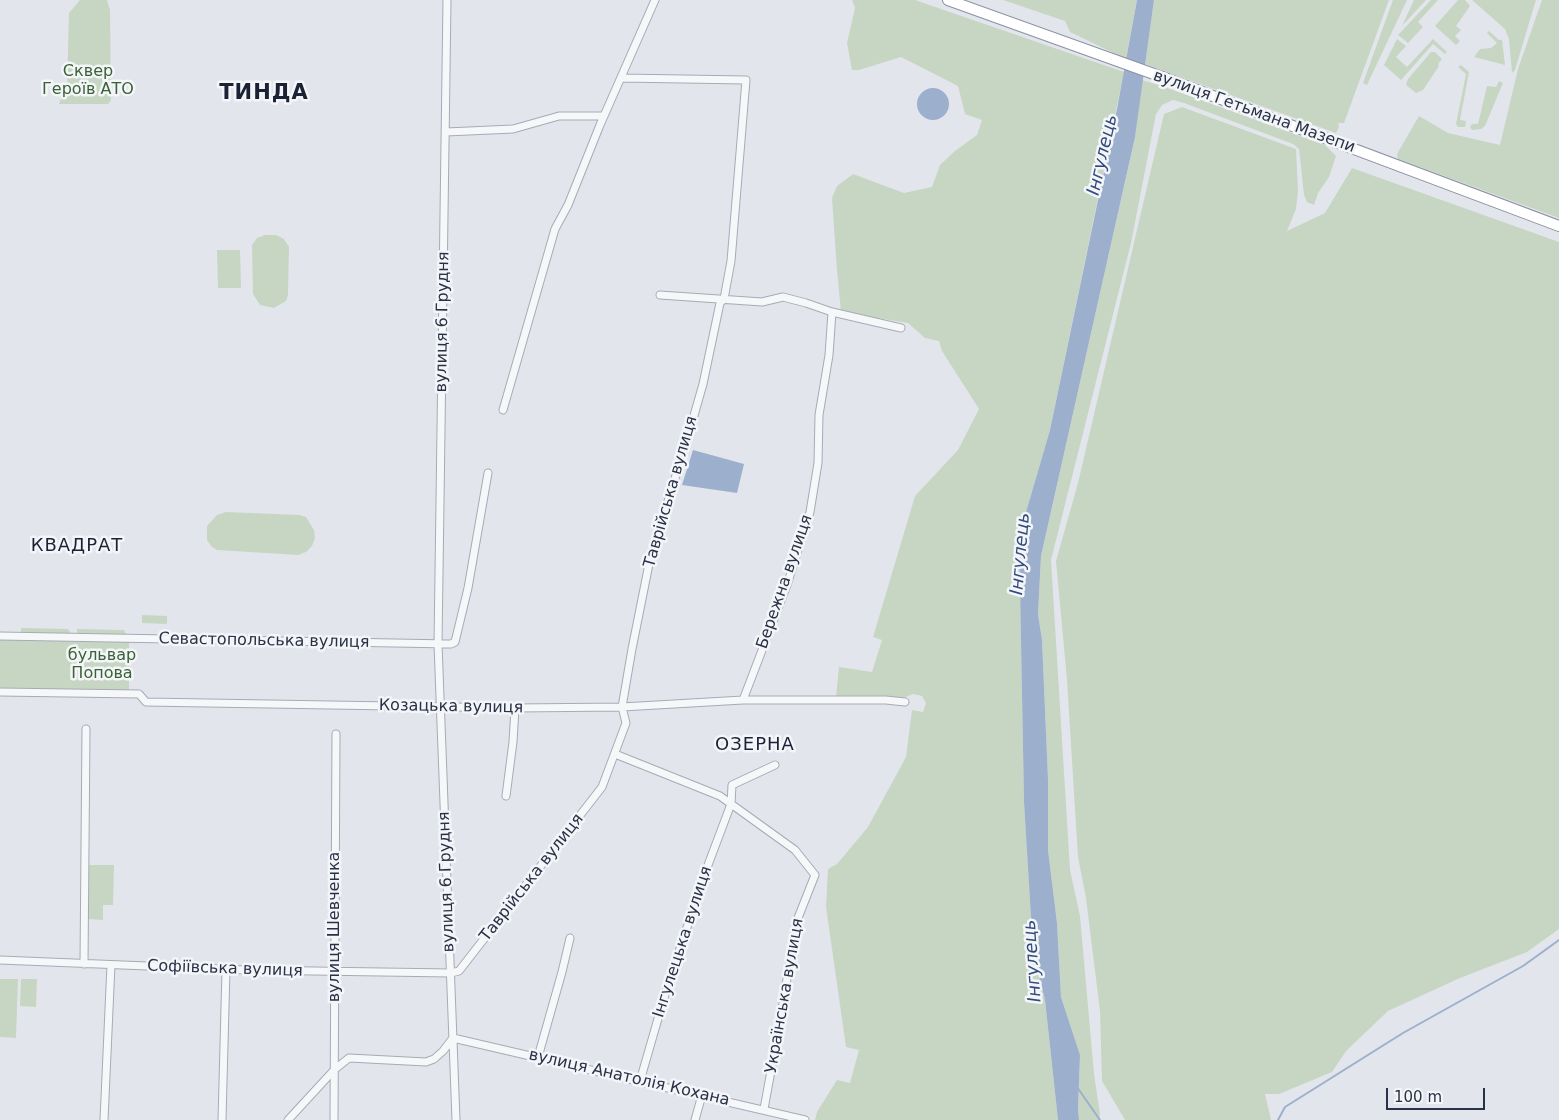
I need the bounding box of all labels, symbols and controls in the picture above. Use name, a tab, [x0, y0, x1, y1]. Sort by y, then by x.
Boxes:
park label: Сквер Героїв АТО	[42, 62, 134, 100]
street label: вулиця Гетьмана Мазепи	[1150, 66, 1358, 158]
district label: ТИНДА	[219, 81, 309, 107]
water label: Інгулець	[1083, 112, 1123, 198]
street label: вулиця 6 Грудня	[432, 251, 454, 393]
street label: Таврійська вулиця	[640, 414, 702, 570]
street label: Бережна вулиця	[753, 512, 817, 652]
water label: Інгулець	[1007, 512, 1035, 596]
district label: КВАДРАТ	[30, 535, 124, 557]
street label: Севастопольська вулиця	[158, 630, 370, 652]
park label: бульвар Попова	[68, 646, 136, 684]
street label: Козацька вулиця	[379, 696, 523, 718]
district label: ОЗЕРНА	[714, 734, 796, 756]
street label: Таврійська вулиця	[476, 810, 588, 946]
street label: вулиця 6 Грудня	[435, 811, 459, 953]
street label: вулиця Шевченка	[325, 852, 345, 1002]
street label: Інгулецька вулиця	[649, 864, 717, 1020]
street label: Українська вулиця	[762, 917, 808, 1075]
water label: Інгулець	[1019, 919, 1047, 1003]
street label: Софіївська вулиця	[147, 957, 303, 981]
street label: вулиця Анатолія Кохана	[527, 1046, 731, 1110]
scale bar	[1389, 1078, 1488, 1110]
text: 100 m	[1394, 1088, 1442, 1106]

